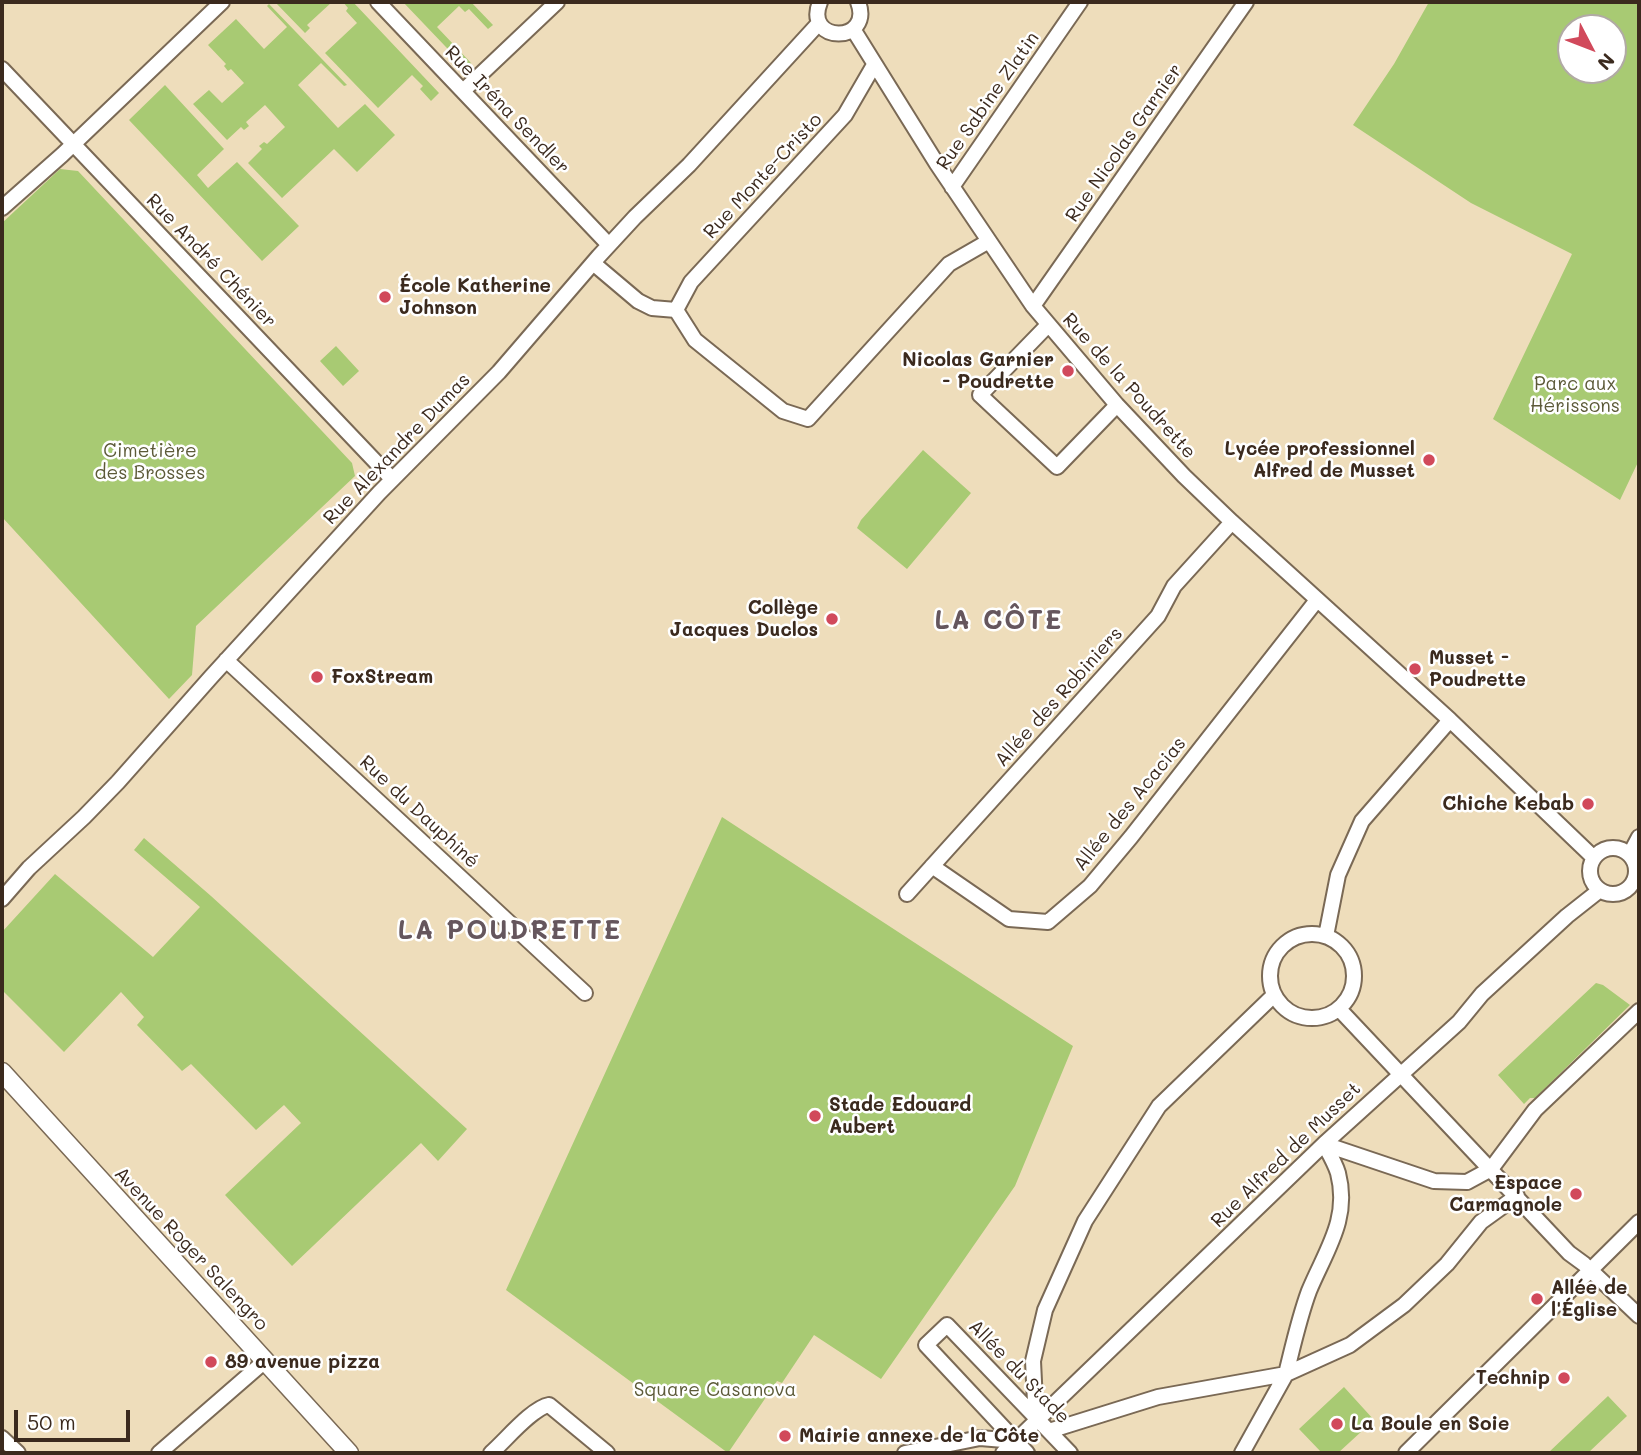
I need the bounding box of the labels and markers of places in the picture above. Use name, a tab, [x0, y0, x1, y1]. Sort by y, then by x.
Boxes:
place label: École Katherine Johnson	[399, 275, 551, 319]
marker: École Katherine Johnson	[377, 289, 393, 305]
place label: Nicolas Garnier - Poudrette	[902, 349, 1054, 393]
marker: Nicolas Garnier - Poudrette	[1060, 363, 1076, 379]
place label: Lycée professionnel Alfred de Musset	[1225, 438, 1415, 482]
marker: Lycée professionnel Alfred de Musset	[1421, 452, 1437, 468]
place label: Collège Jacques Duclos	[669, 597, 818, 641]
marker: Collège Jacques Duclos	[824, 611, 840, 627]
place label: Musset - Poudrette	[1429, 647, 1526, 691]
marker: Musset - Poudrette	[1407, 661, 1423, 677]
place label: FoxStream	[331, 666, 433, 688]
marker: FoxStream	[309, 669, 325, 685]
place label: Chiche Kebab	[1442, 793, 1574, 815]
marker: Chiche Kebab	[1580, 796, 1596, 812]
place label: Stade Edouard Aubert	[829, 1094, 971, 1138]
marker: Stade Edouard Aubert	[807, 1108, 823, 1124]
place label: Espace Carmagnole	[1449, 1172, 1562, 1216]
marker: Espace Carmagnole	[1568, 1186, 1584, 1202]
place label: Allée de l'Église	[1551, 1277, 1627, 1321]
marker: Allée de l'Église	[1529, 1291, 1545, 1307]
place label: 89 avenue pizza	[225, 1351, 380, 1373]
marker: 89 avenue pizza	[203, 1354, 219, 1370]
place label: Technip	[1476, 1367, 1550, 1389]
marker: Technip	[1556, 1370, 1572, 1386]
place label: La Boule en Soie	[1351, 1413, 1509, 1435]
marker: La Boule en Soie	[1329, 1416, 1345, 1432]
place label: Mairie annexe de la Côte	[799, 1425, 1039, 1447]
marker: Mairie annexe de la Côte	[777, 1428, 793, 1444]

